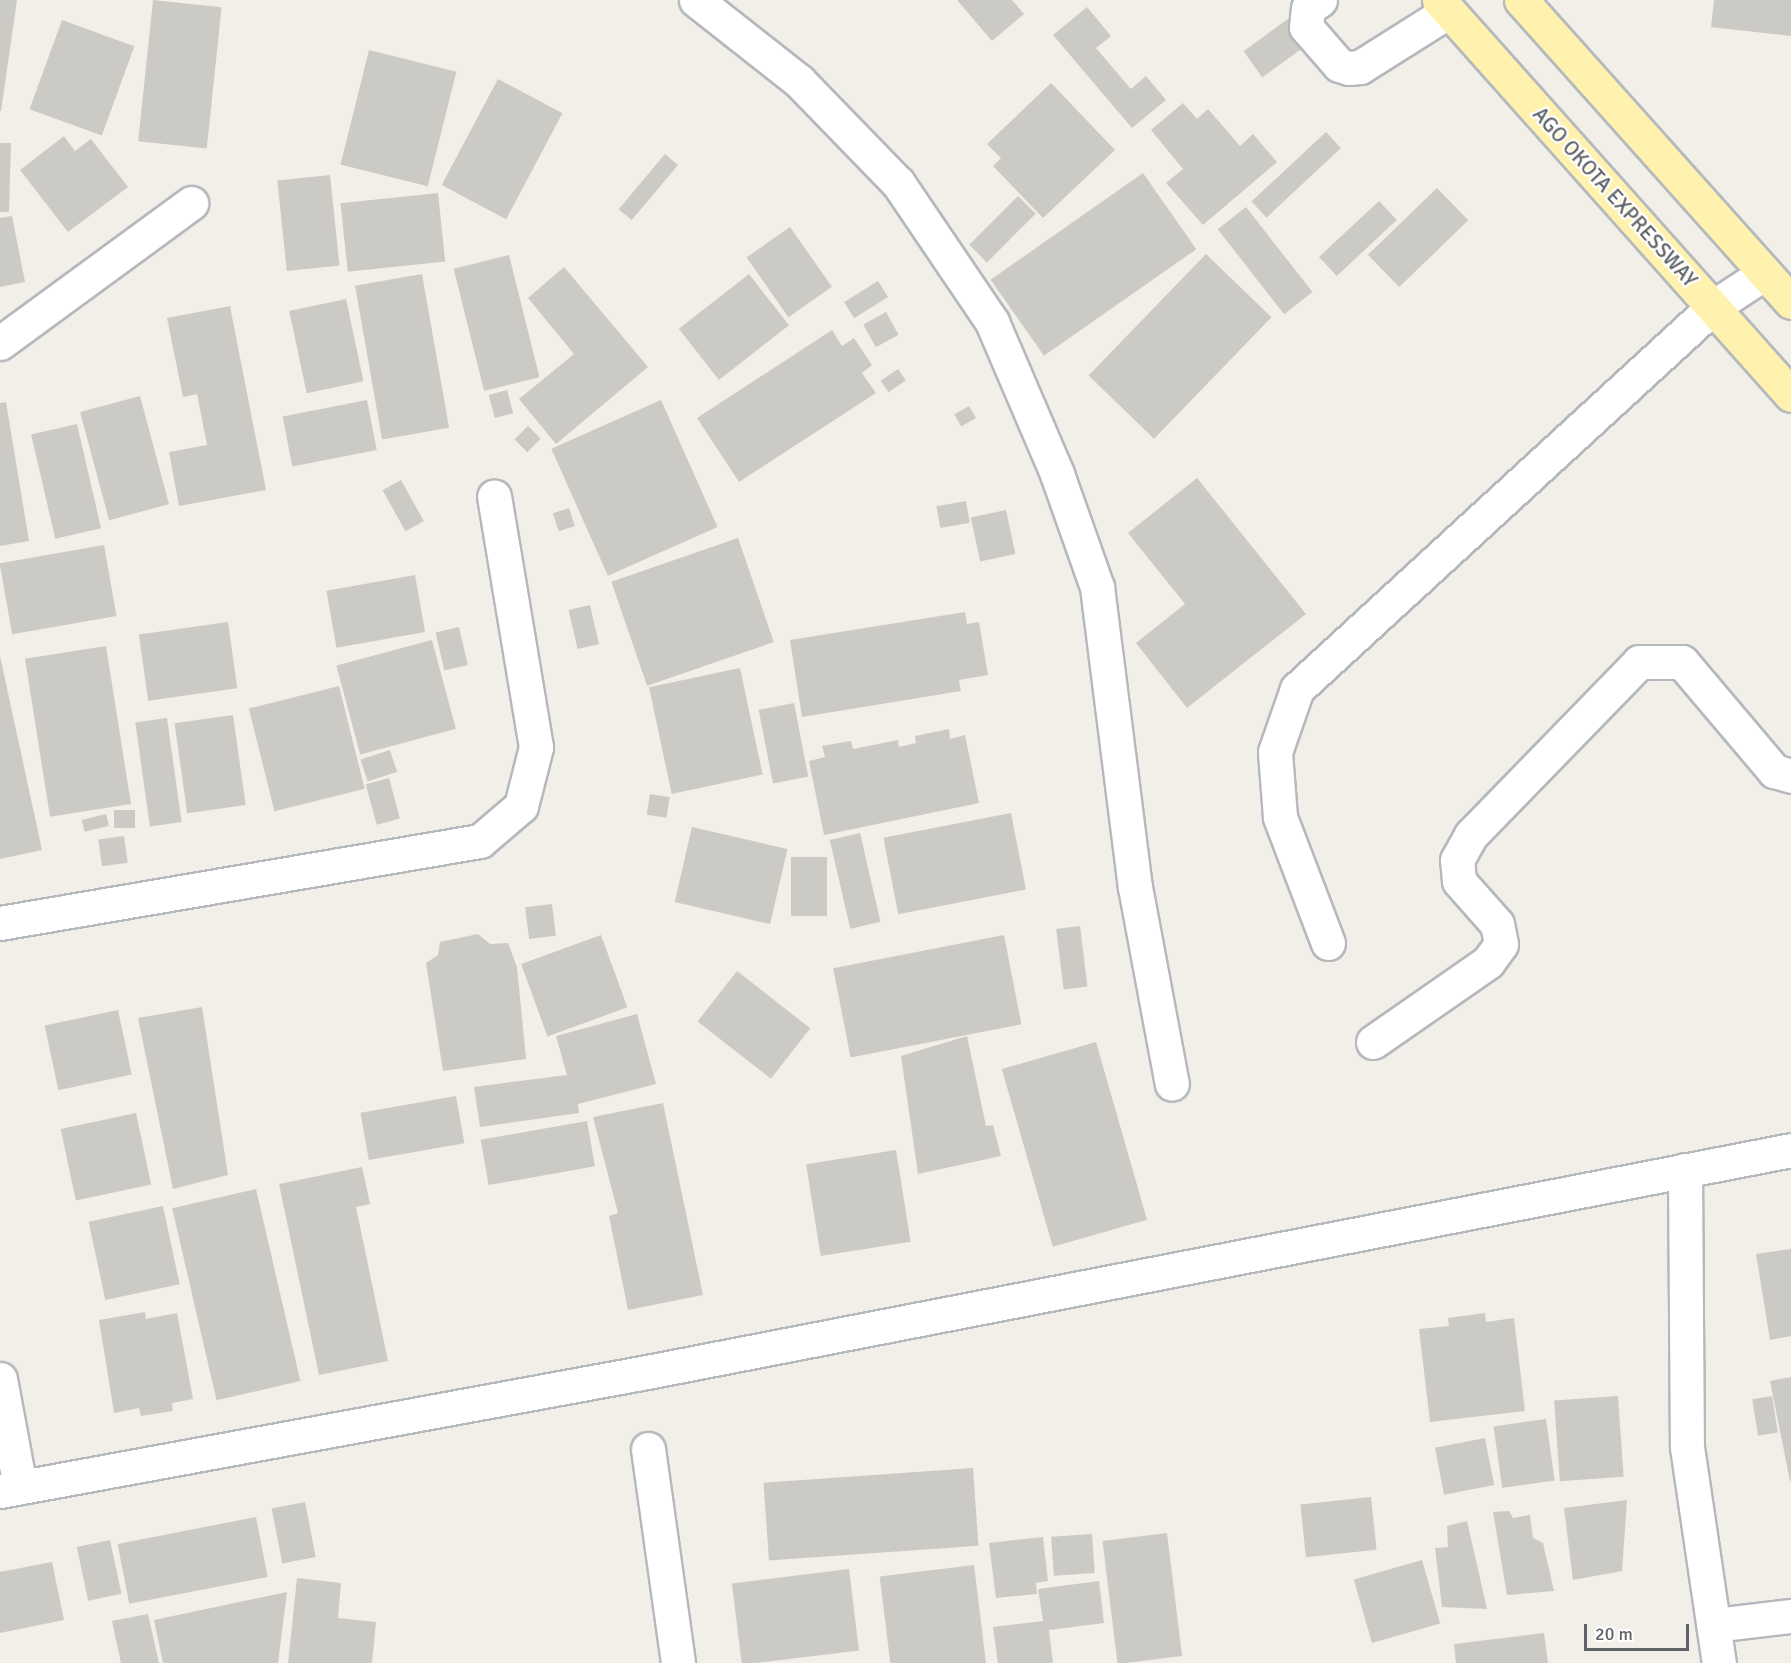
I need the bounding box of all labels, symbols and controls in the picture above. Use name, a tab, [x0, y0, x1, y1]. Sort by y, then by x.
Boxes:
street label: AGO OKOTA EXPRESSWAY	[1528, 102, 1702, 292]
scale bar	[1587, 1612, 1692, 1650]
text: 20 m	[1595, 1623, 1633, 1645]

